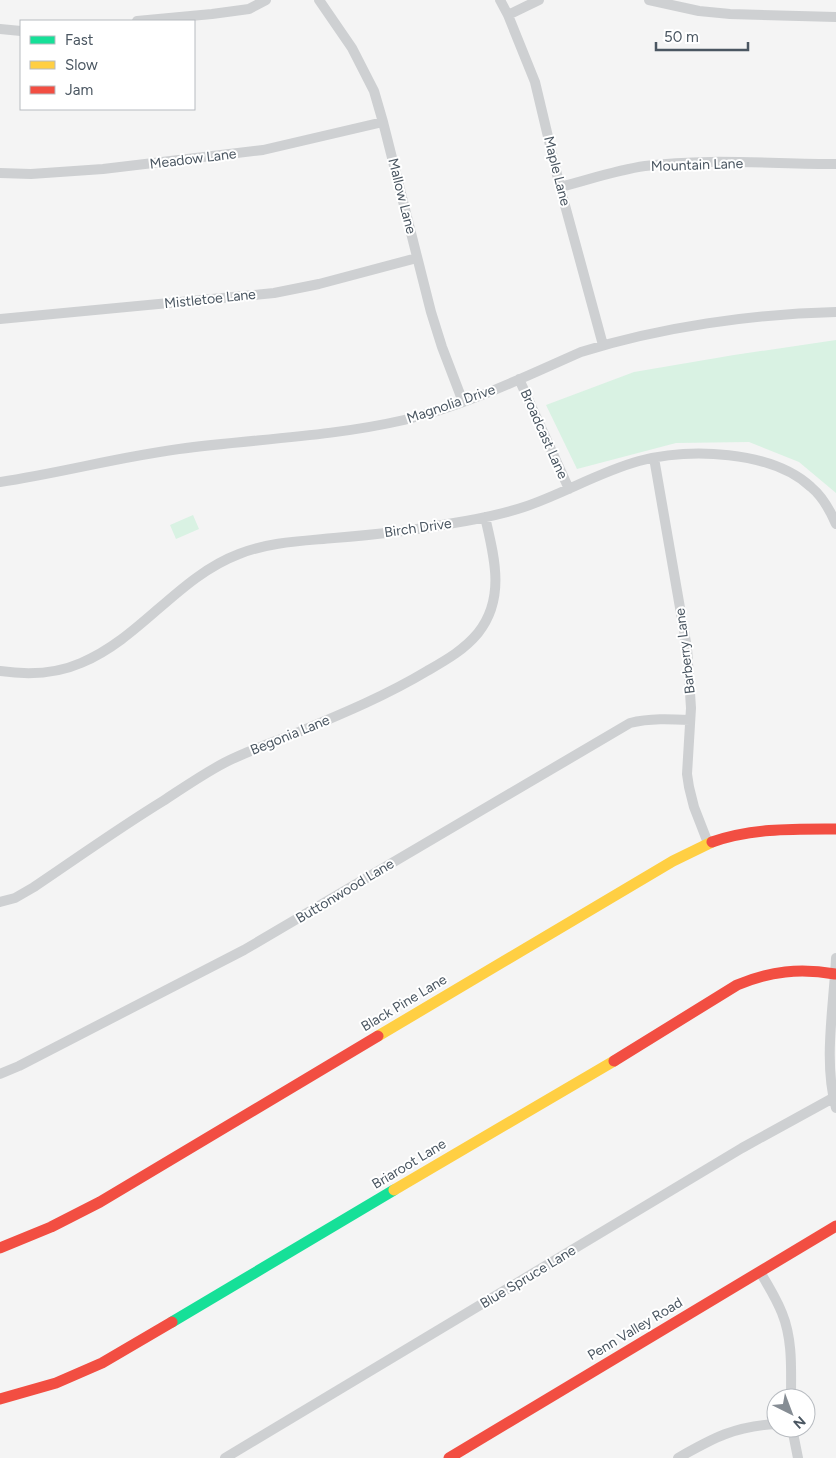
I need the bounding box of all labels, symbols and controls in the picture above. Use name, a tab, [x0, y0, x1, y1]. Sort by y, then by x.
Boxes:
legend	[20, 20, 195, 110]
scale bar	[656, 20, 748, 52]
text: 50 m	[664, 28, 699, 46]
text: Fast	[65, 31, 94, 49]
text: Slow	[65, 56, 98, 74]
text: Jam	[65, 81, 93, 99]
street label: Maple Lane	[540, 134, 574, 208]
street label: Meadow Lane	[149, 145, 238, 173]
street label: Mountain Lane	[651, 155, 744, 175]
street label: Mallow Lane	[384, 156, 420, 236]
street label: Mistletoe Lane	[163, 286, 257, 312]
street label: Magnolia Drive	[405, 381, 498, 427]
street label: Broadcast Lane	[517, 386, 572, 482]
street label: Birch Drive	[383, 515, 453, 541]
street label: Barberry Lane	[671, 607, 699, 695]
street label: Begonia Lane	[248, 711, 332, 759]
street label: Buttonwood Lane	[293, 855, 397, 927]
street label: Black Pine Lane	[358, 971, 450, 1035]
street label: Briaroot Lane	[369, 1135, 449, 1193]
street label: Blue Spruce Lane	[477, 1242, 579, 1312]
street label: Penn Valley Road	[584, 1294, 686, 1364]
north arrow	[766, 1388, 816, 1438]
text: N	[790, 1412, 809, 1432]

